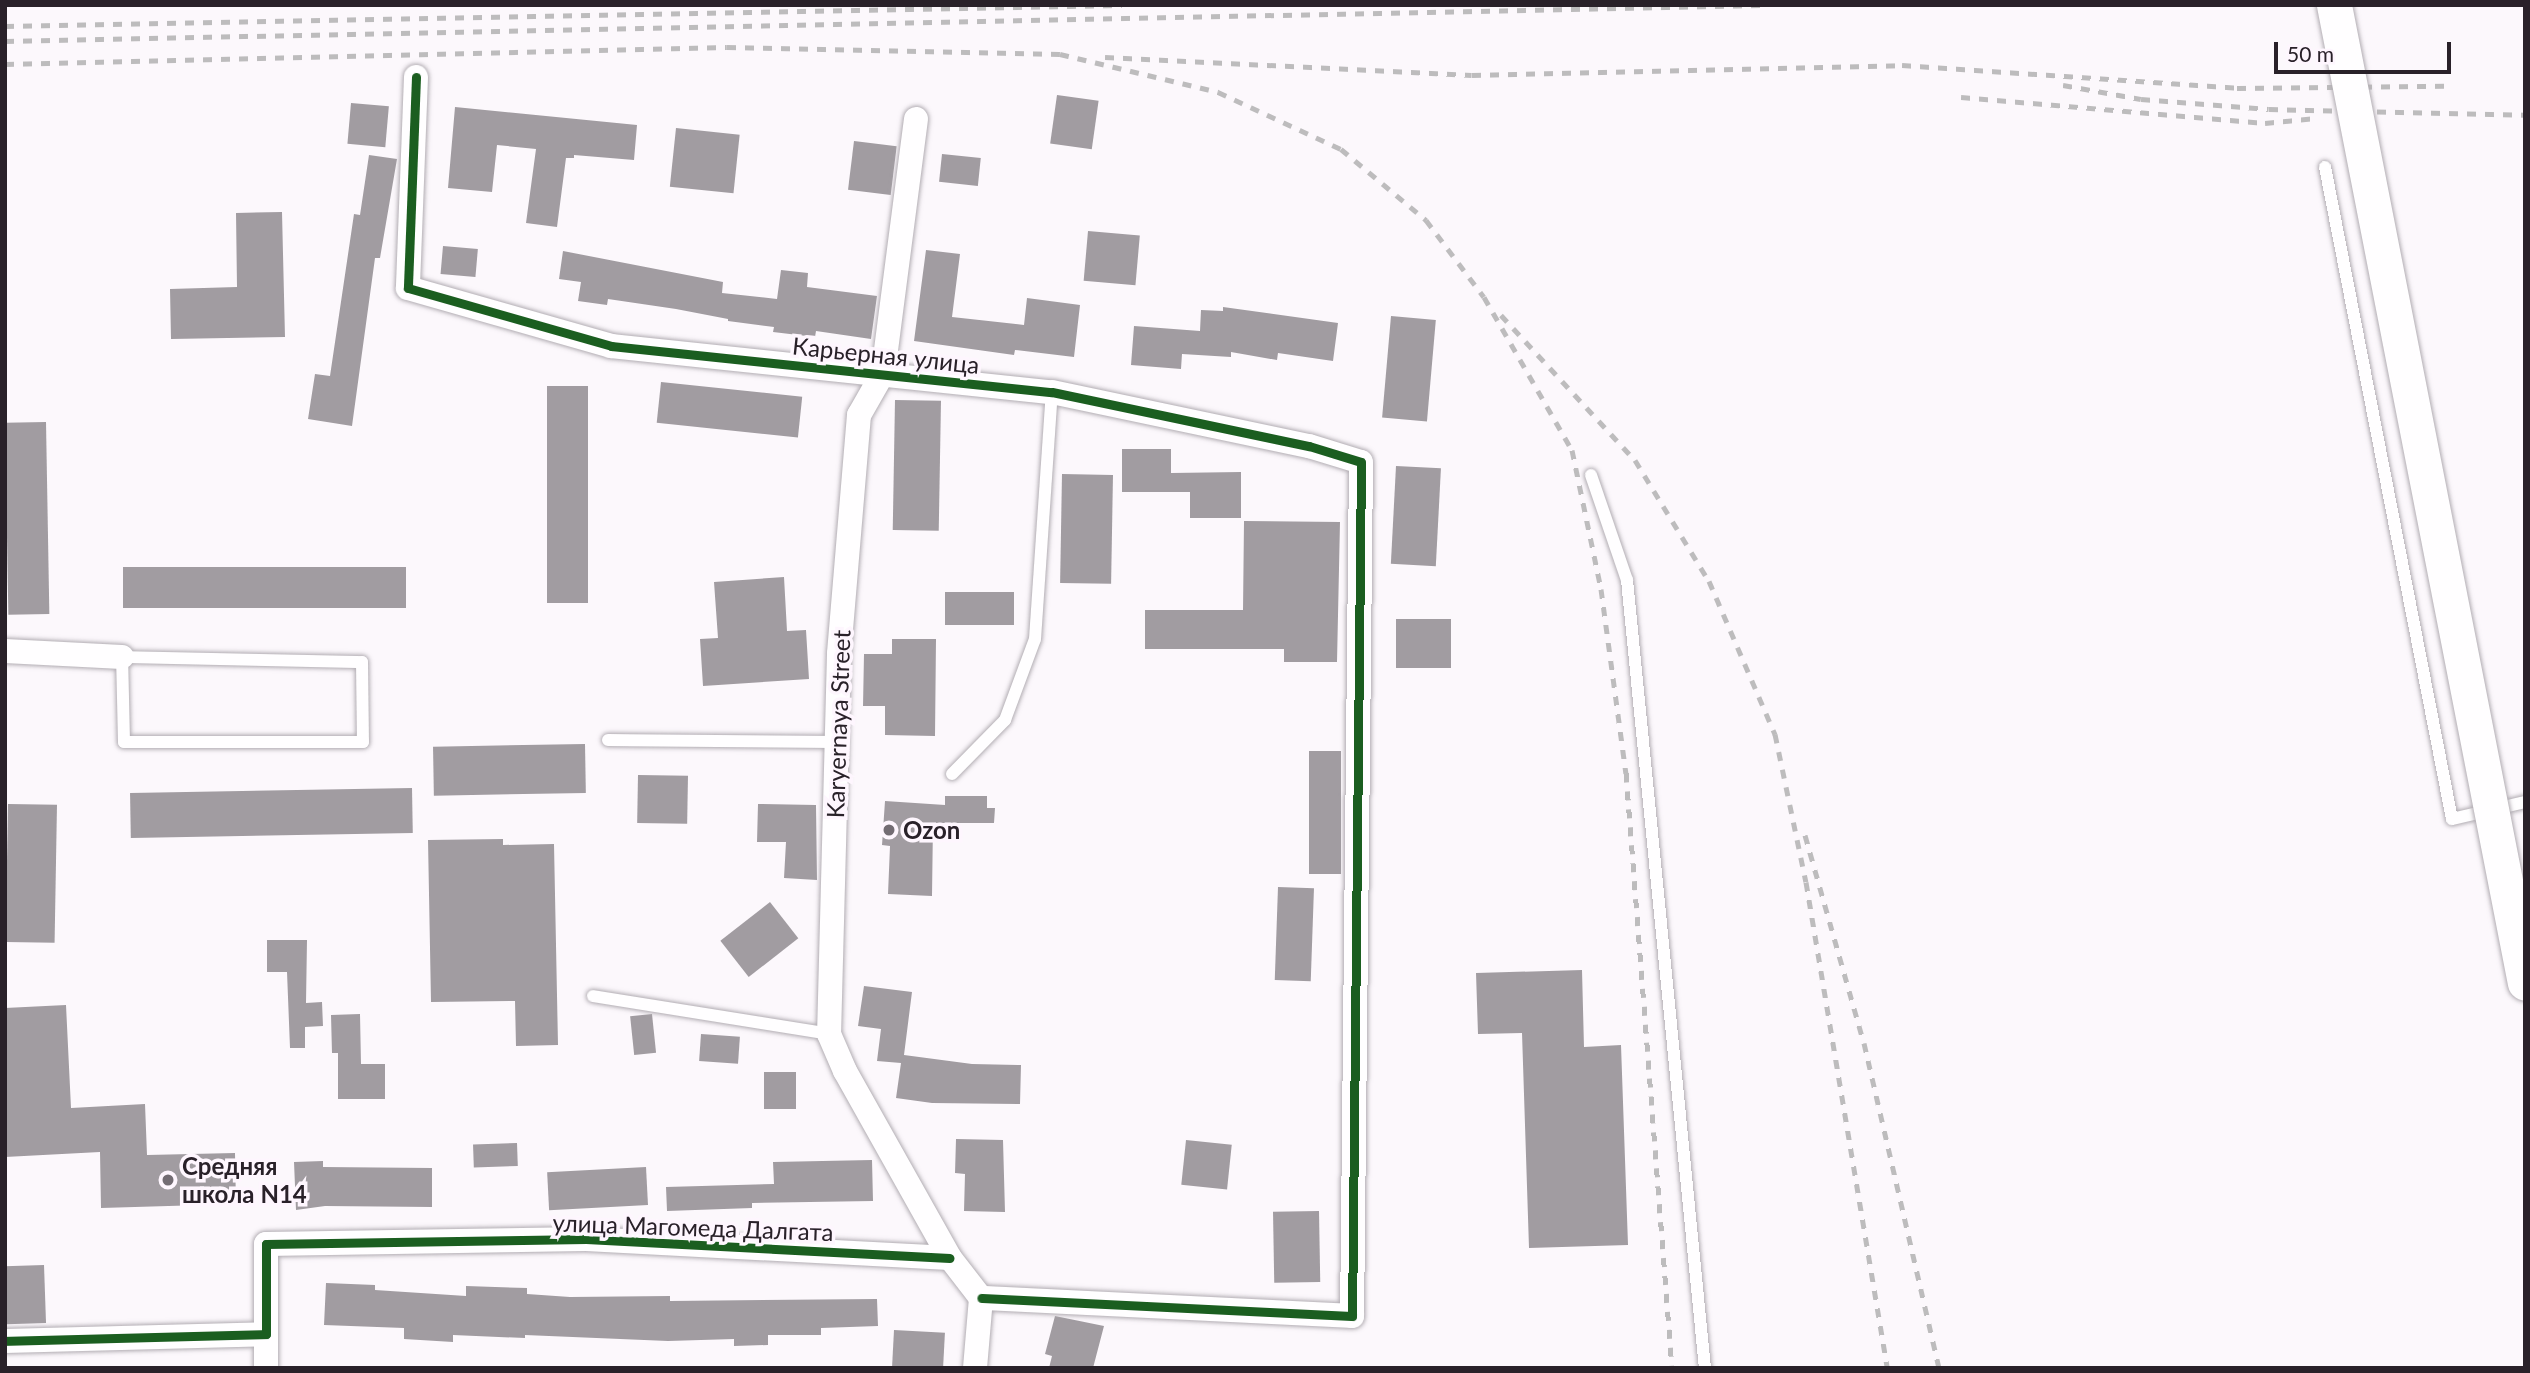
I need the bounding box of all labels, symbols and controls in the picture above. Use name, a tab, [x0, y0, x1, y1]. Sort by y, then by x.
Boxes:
scale bar	[2278, 28, 2455, 72]
text: 50 m	[2287, 41, 2334, 66]
street label: Карьерная улица	[791, 331, 981, 379]
street label: Karyernaya Street	[820, 629, 856, 819]
place label: Ozon	[903, 816, 960, 844]
marker: Ozon	[881, 822, 897, 838]
place label: Средняя школа N14	[182, 1152, 307, 1208]
marker: Средняя школа N14	[160, 1172, 176, 1188]
street label: улица Магомеда Далгата	[552, 1208, 834, 1246]

